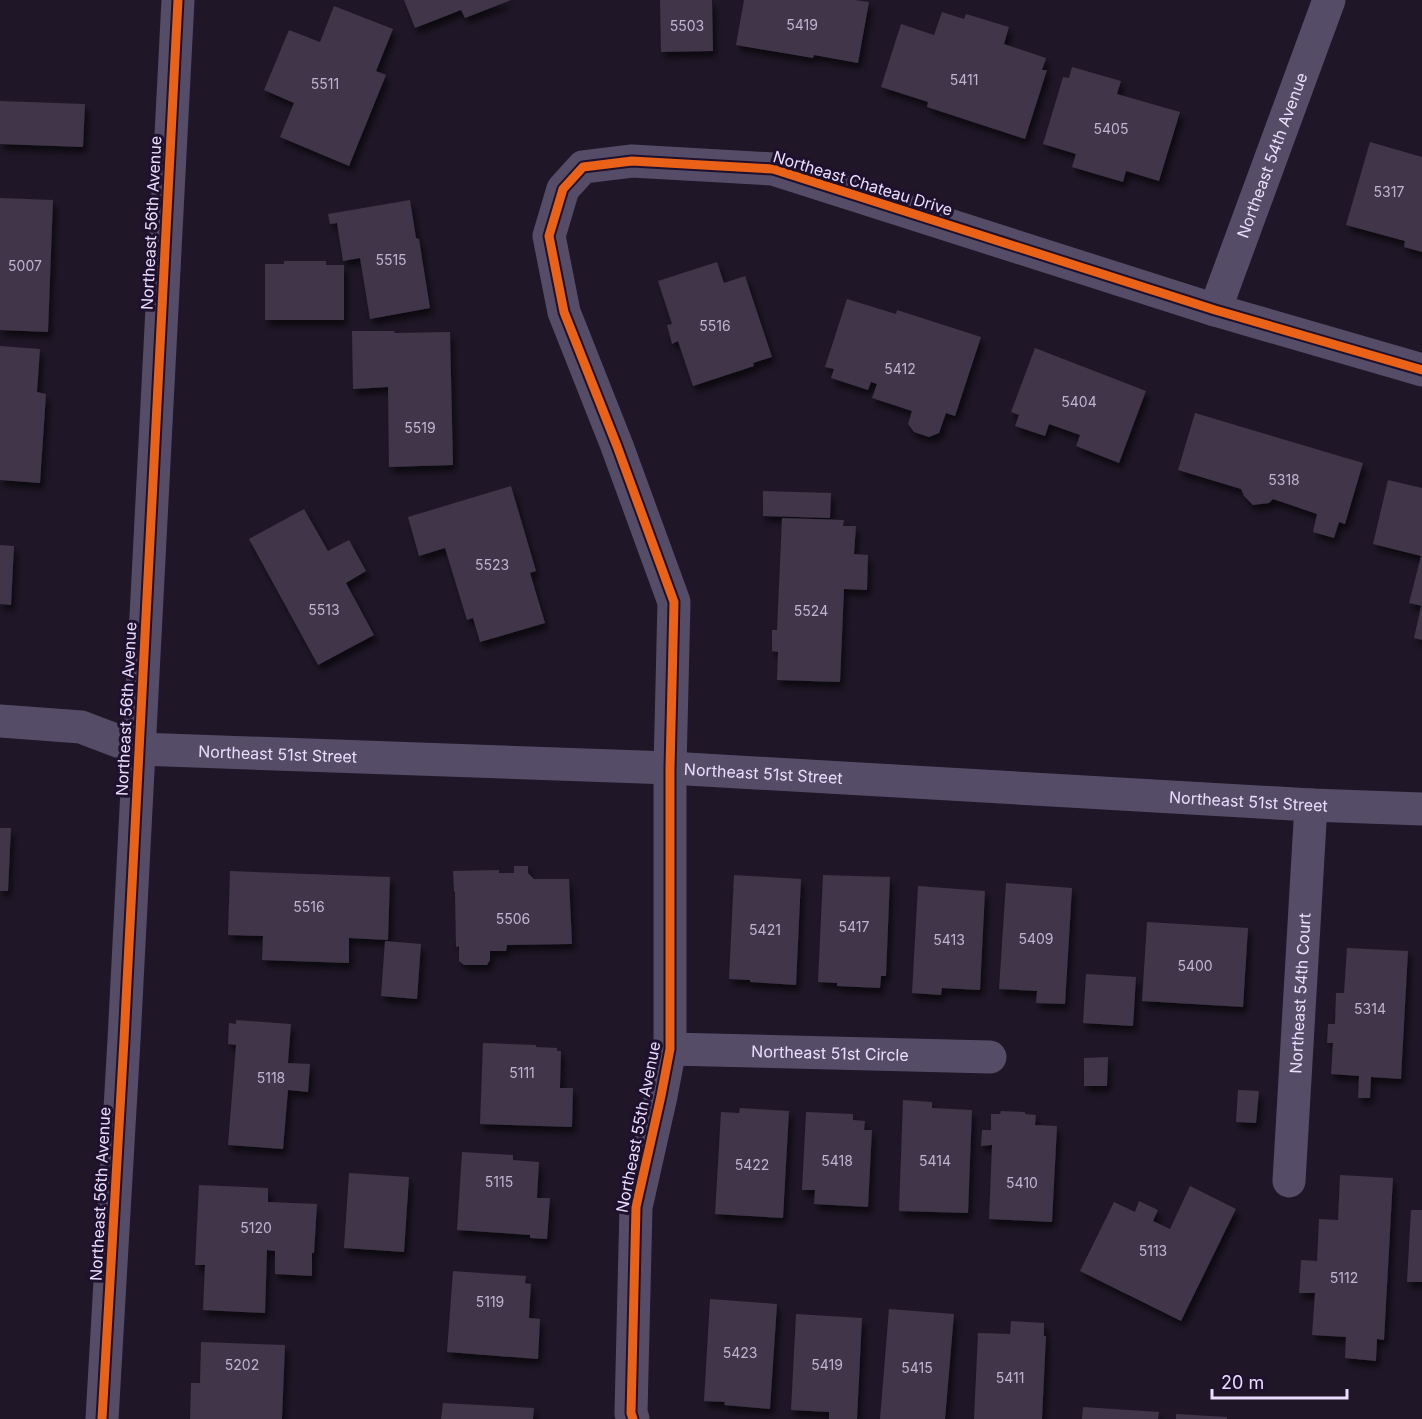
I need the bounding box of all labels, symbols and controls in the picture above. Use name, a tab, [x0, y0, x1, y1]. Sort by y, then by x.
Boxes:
house number: 5419	[786, 16, 818, 33]
house number: 5503	[670, 17, 704, 34]
street label: Northeast 54th Avenue	[1232, 70, 1311, 241]
house number: 5411	[950, 71, 978, 88]
house number: 5511	[311, 75, 339, 92]
house number: 5405	[1094, 120, 1128, 137]
street label: Northeast 56th Avenue	[136, 135, 166, 311]
street label: Northeast Chateau Drive	[771, 146, 955, 220]
house number: 5317	[1374, 183, 1404, 200]
house number: 5515	[375, 251, 407, 268]
house number: 5007	[8, 257, 42, 274]
house number: 5516	[699, 317, 731, 334]
house number: 5412	[884, 360, 916, 377]
house number: 5404	[1061, 393, 1097, 410]
house number: 5519	[404, 419, 436, 436]
house number: 5318	[1268, 471, 1300, 488]
house number: 5523	[475, 556, 509, 573]
house number: 5513	[308, 601, 340, 618]
house number: 5524	[794, 602, 828, 619]
street label: Northeast 56th Avenue	[111, 621, 141, 797]
street label: Northeast 51st Street	[198, 741, 357, 767]
street label: Northeast 51st Street	[683, 759, 843, 788]
street label: Northeast 51st Street	[1169, 787, 1328, 816]
house number: 5516	[293, 898, 325, 915]
house number: 5506	[496, 910, 530, 927]
street label: Northeast 54th Court	[1285, 912, 1315, 1074]
house number: 5417	[839, 918, 870, 935]
house number: 5421	[749, 921, 781, 938]
house number: 5409	[1018, 930, 1054, 947]
house number: 5413	[933, 931, 965, 948]
house number: 5400	[1177, 957, 1213, 974]
house number: 5314	[1354, 1000, 1386, 1017]
street label: Northeast 55th Avenue	[612, 1040, 664, 1214]
street label: Northeast 51st Circle	[751, 1041, 909, 1065]
house number: 5111	[509, 1064, 535, 1081]
house number: 5118	[257, 1069, 285, 1086]
street label: Northeast 56th Avenue	[85, 1106, 115, 1282]
house number: 5418	[821, 1152, 853, 1169]
house number: 5414	[919, 1152, 951, 1169]
house number: 5422	[735, 1156, 769, 1173]
house number: 5115	[485, 1173, 513, 1190]
house number: 5410	[1006, 1174, 1038, 1191]
house number: 5120	[240, 1219, 272, 1236]
house number: 5113	[1139, 1242, 1167, 1259]
house number: 5112	[1330, 1269, 1358, 1286]
house number: 5119	[476, 1293, 504, 1310]
house number: 5423	[723, 1344, 757, 1361]
house number: 5202	[225, 1356, 259, 1373]
house number: 5419	[811, 1356, 843, 1373]
house number: 5415	[901, 1359, 933, 1376]
scale bar	[1212, 1362, 1347, 1400]
house number: 5411	[996, 1369, 1024, 1386]
text: 20 m	[1221, 1372, 1264, 1393]

